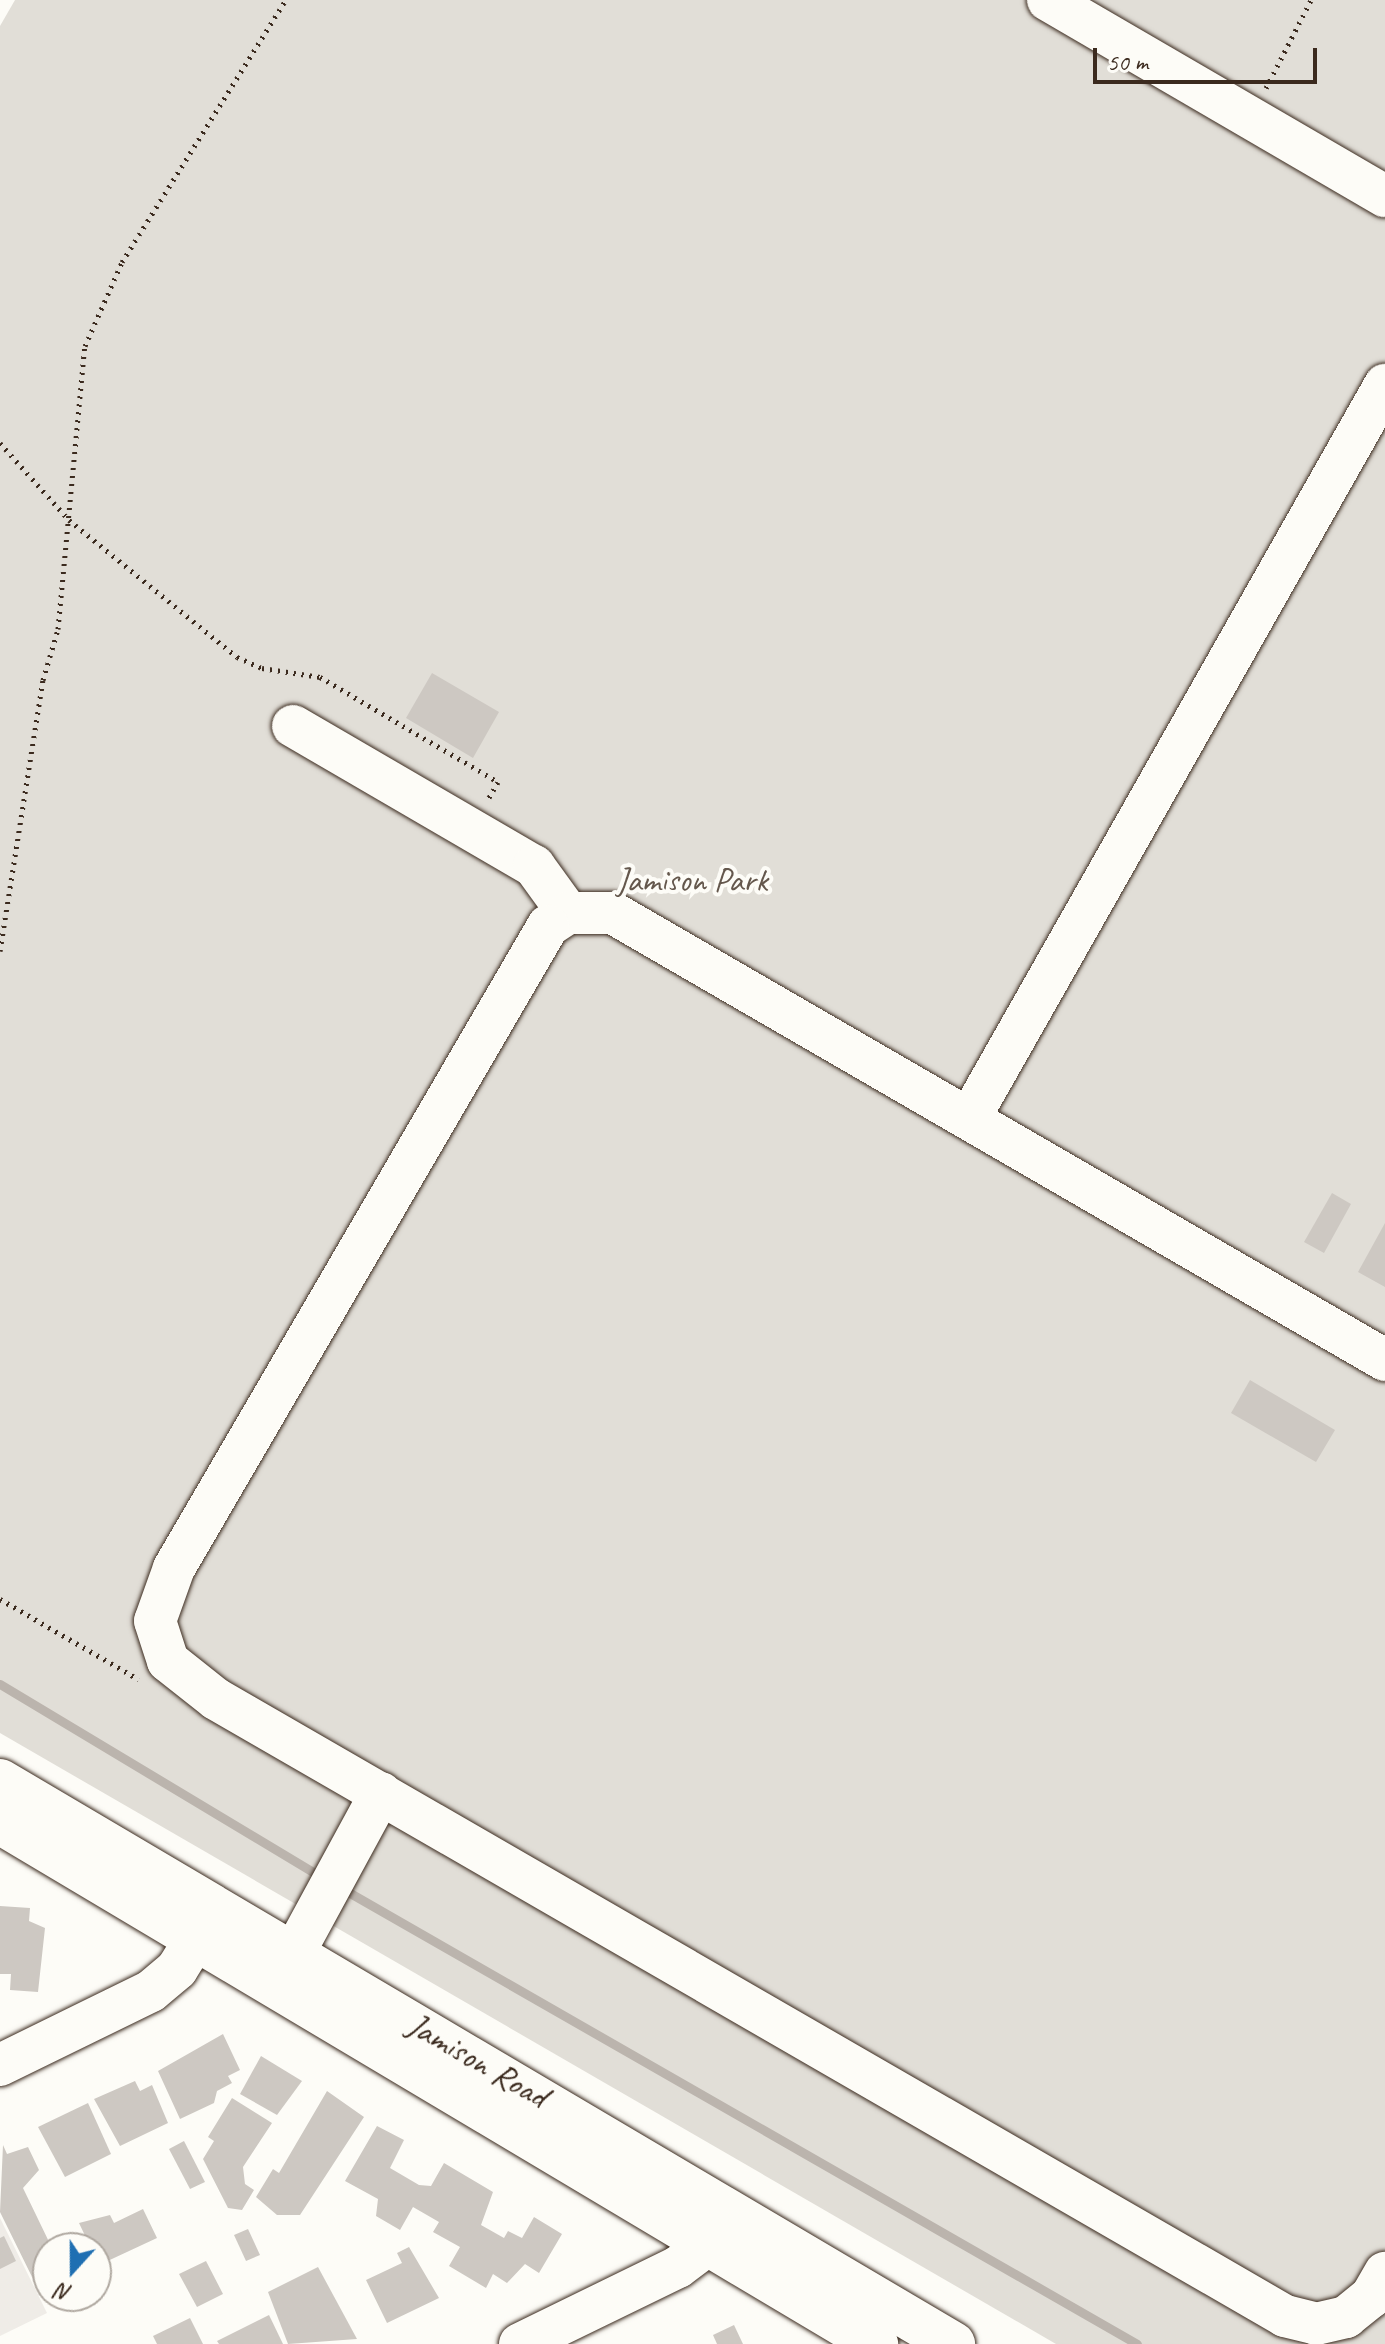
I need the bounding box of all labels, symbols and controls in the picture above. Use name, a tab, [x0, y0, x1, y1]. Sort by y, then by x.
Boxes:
scale bar	[1097, 32, 1321, 82]
text: 50 m	[1107, 47, 1148, 77]
park label: Jamison Park	[616, 860, 768, 900]
street label: Jamison Road	[401, 2004, 555, 2116]
north arrow	[32, 2232, 112, 2312]
text: N	[53, 2277, 75, 2308]

